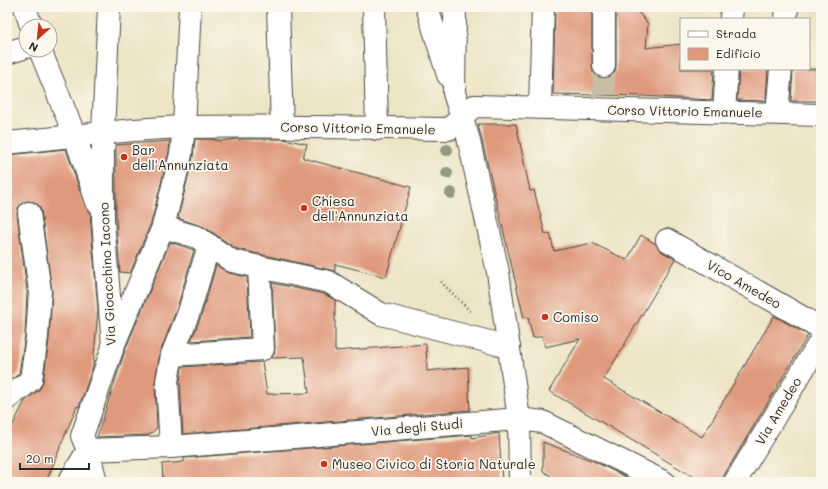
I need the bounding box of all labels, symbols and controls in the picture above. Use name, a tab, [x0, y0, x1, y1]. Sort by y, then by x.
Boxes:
north arrow	[18, 18, 58, 58]
legend	[680, 18, 810, 70]
text: Strada	[716, 25, 757, 41]
text: N	[26, 39, 40, 56]
text: Edificio	[716, 45, 760, 61]
street label: Corso Vittorio Emanuele	[607, 101, 763, 120]
street label: Corso Vittorio Emanuele	[280, 118, 436, 137]
place label: Bar dell'Annunziata	[132, 141, 229, 173]
marker: Bar dell'Annunziata	[119, 152, 129, 162]
place label: Chiesa dell'Annunziata	[312, 192, 409, 224]
street label: Via Gioacchino Iacono	[94, 202, 119, 346]
marker: Chiesa dell'Annunziata	[299, 203, 309, 213]
street label: Vico Amedeo	[704, 255, 785, 312]
place label: Comiso	[553, 308, 599, 325]
marker: Comiso	[540, 312, 550, 322]
street label: Via Amedeo	[751, 374, 805, 448]
street label: Via degli Studi	[370, 414, 464, 439]
scale bar	[20, 445, 89, 471]
text: 20 m	[26, 450, 54, 466]
place label: Museo Civico di Storia Naturale	[332, 455, 536, 472]
marker: Museo Civico di Storia Naturale	[319, 459, 329, 469]

